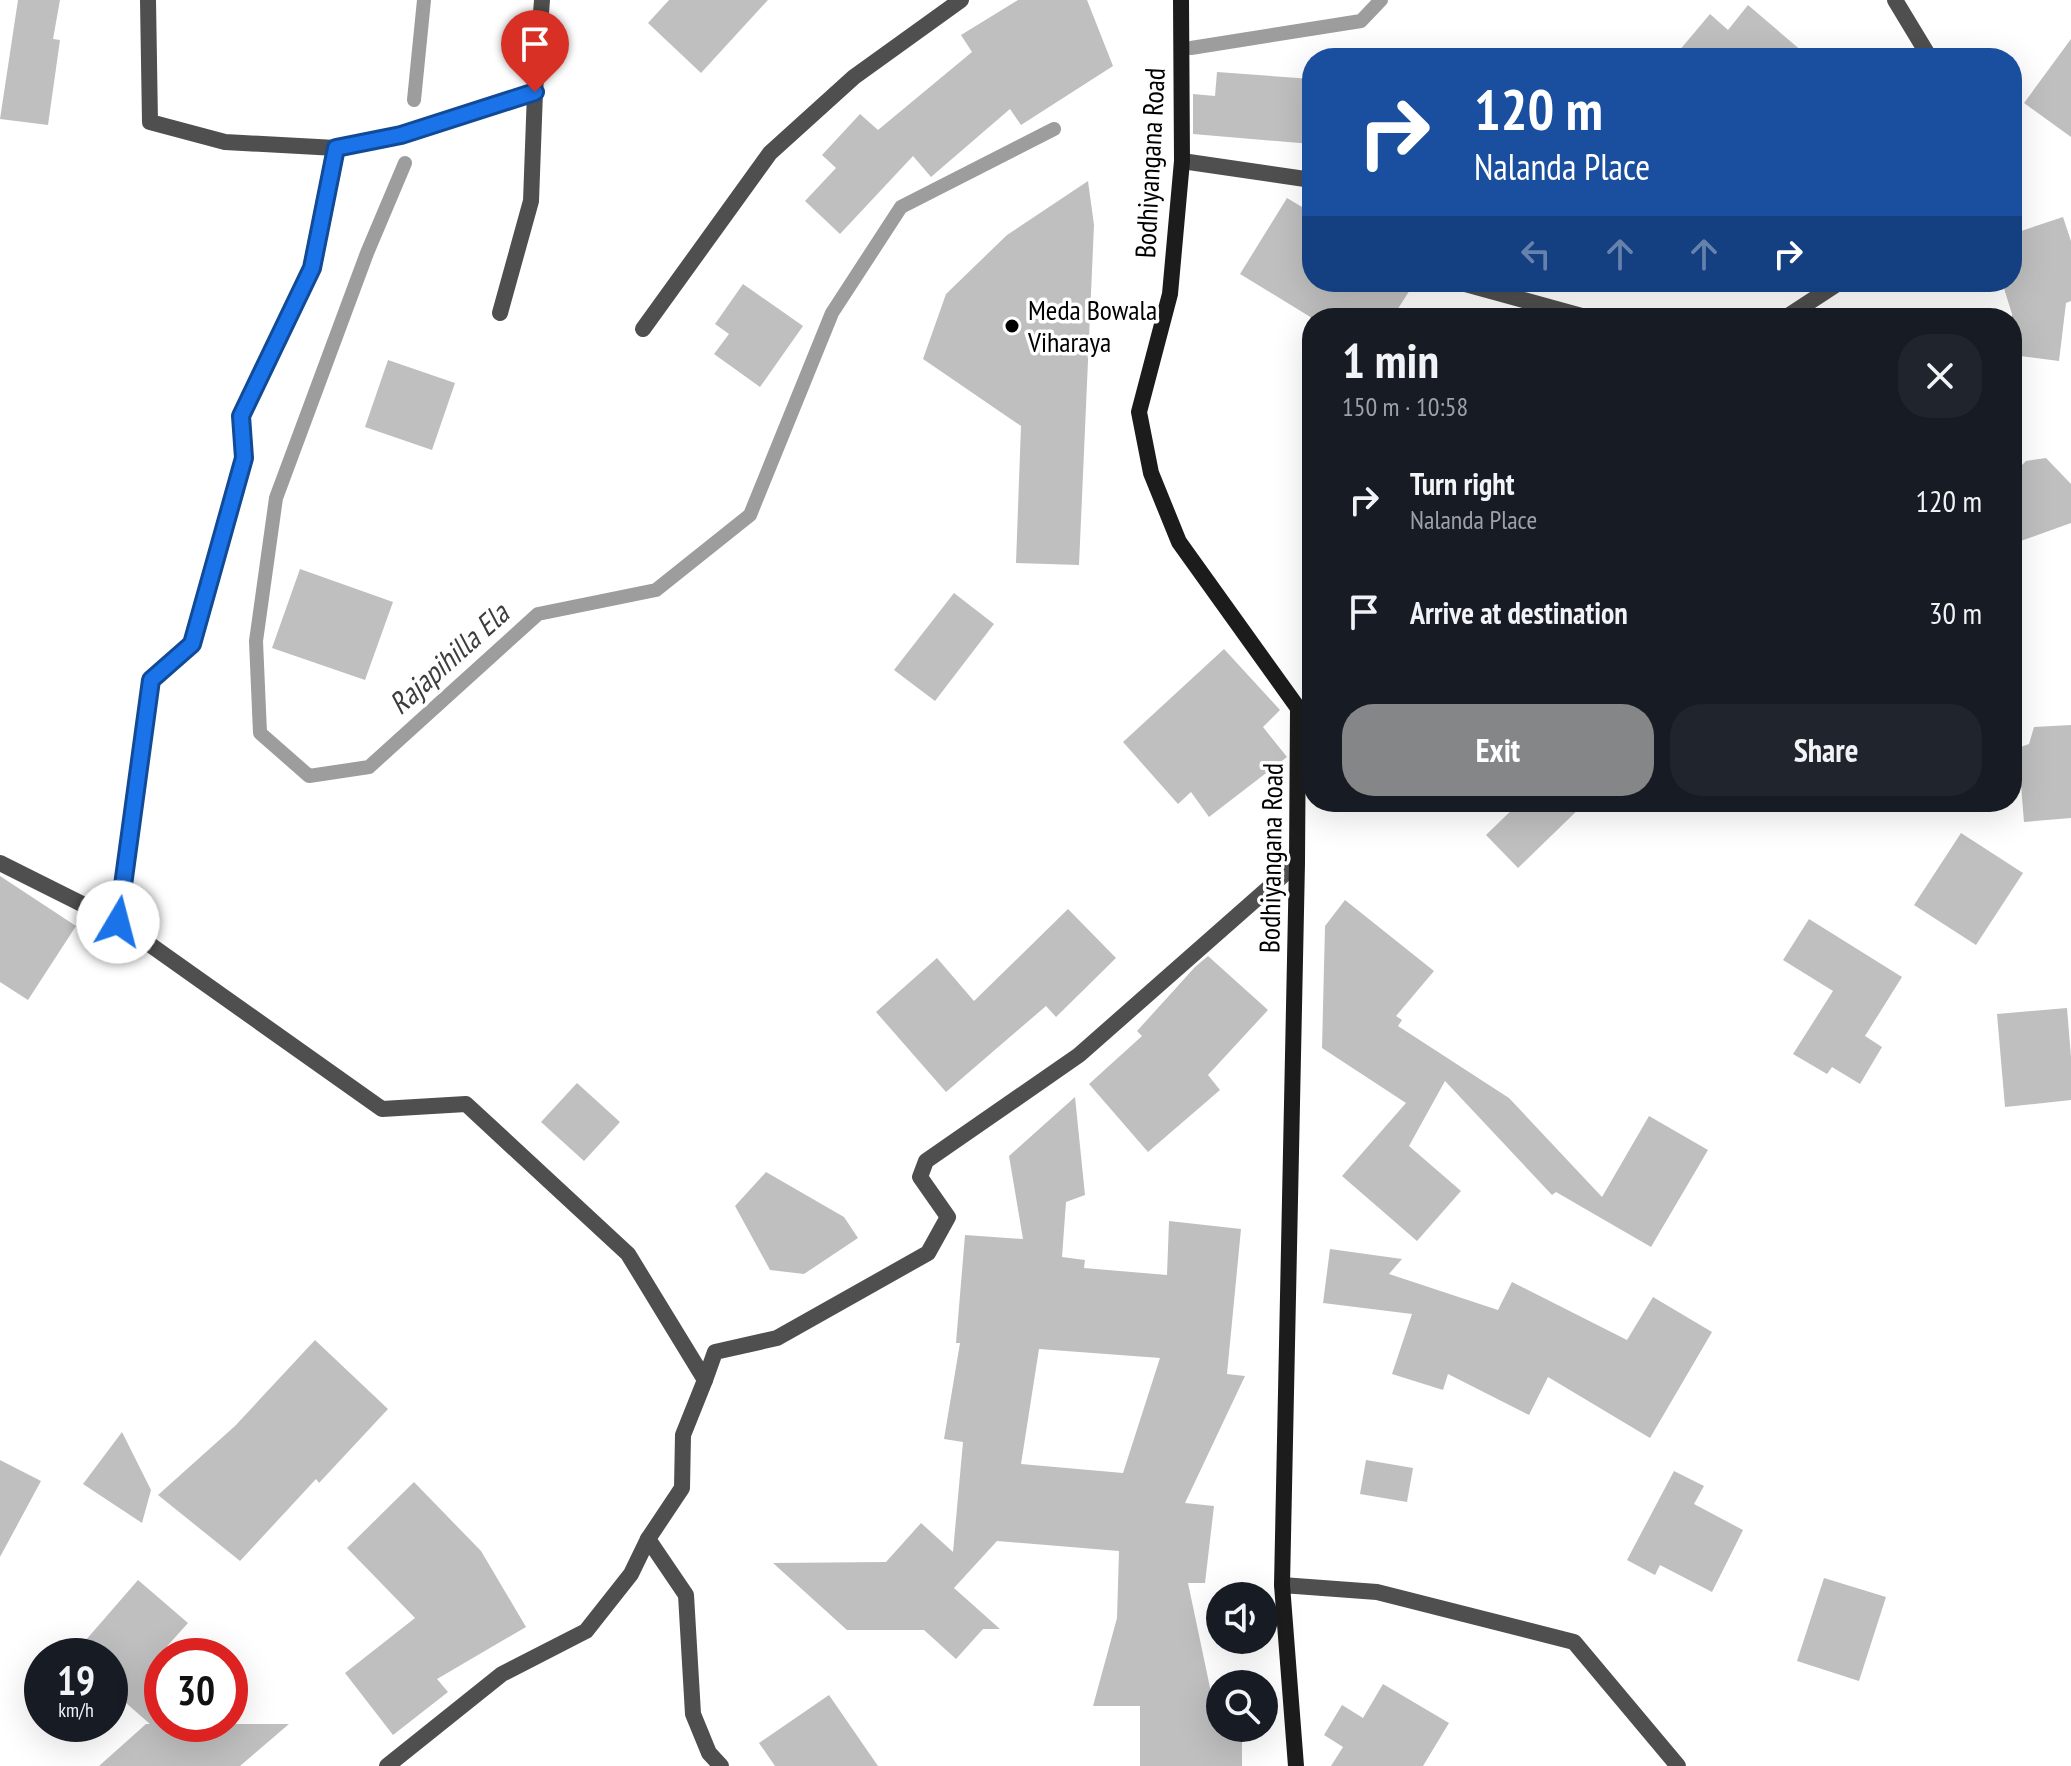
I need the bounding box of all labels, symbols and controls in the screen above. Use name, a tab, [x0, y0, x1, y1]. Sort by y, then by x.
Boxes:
pin	[501, 10, 569, 92]
icon: arrive	[513, 22, 557, 66]
street label: Bodhiyangana Road	[1126, 67, 1173, 259]
text: 120 m	[1474, 73, 1603, 145]
icon: right	[1342, 80, 1446, 184]
text: Nalanda Place	[1474, 143, 1650, 190]
icon: left	[1514, 232, 1558, 276]
icon: ahead	[1598, 232, 1642, 276]
icon: ahead	[1682, 232, 1726, 276]
icon: right	[1766, 232, 1810, 276]
place label: Meda Bowala Viharaya	[1027, 291, 1157, 360]
marker: Meda Bowala Viharaya	[1003, 317, 1021, 335]
text: 1 min	[1342, 329, 1439, 391]
button: close	[1898, 334, 1982, 418]
text: 150 m · 10:58	[1342, 390, 1468, 423]
text: Turn right	[1410, 464, 1514, 503]
icon: right	[1342, 478, 1386, 522]
text: 120 m	[1916, 481, 1982, 520]
text: Nalanda Place	[1410, 503, 1537, 536]
icon: arrive	[1342, 590, 1386, 634]
water label: Rajapihilla Ela	[380, 592, 518, 722]
text: Arrive at destination	[1410, 593, 1628, 632]
text: 30 m	[1929, 593, 1982, 632]
button: Exit	[1342, 704, 1654, 796]
button: Share	[1670, 704, 1982, 796]
street label: Bodhiyangana Road	[1250, 763, 1291, 953]
position arrow	[76, 880, 160, 964]
map controls	[1206, 1582, 1278, 1742]
button: sound	[1206, 1582, 1278, 1654]
speed limit sign: 30	[144, 1638, 248, 1742]
text: 19	[57, 1654, 95, 1706]
button: search	[1206, 1670, 1278, 1742]
text: km/h	[58, 1697, 94, 1723]

